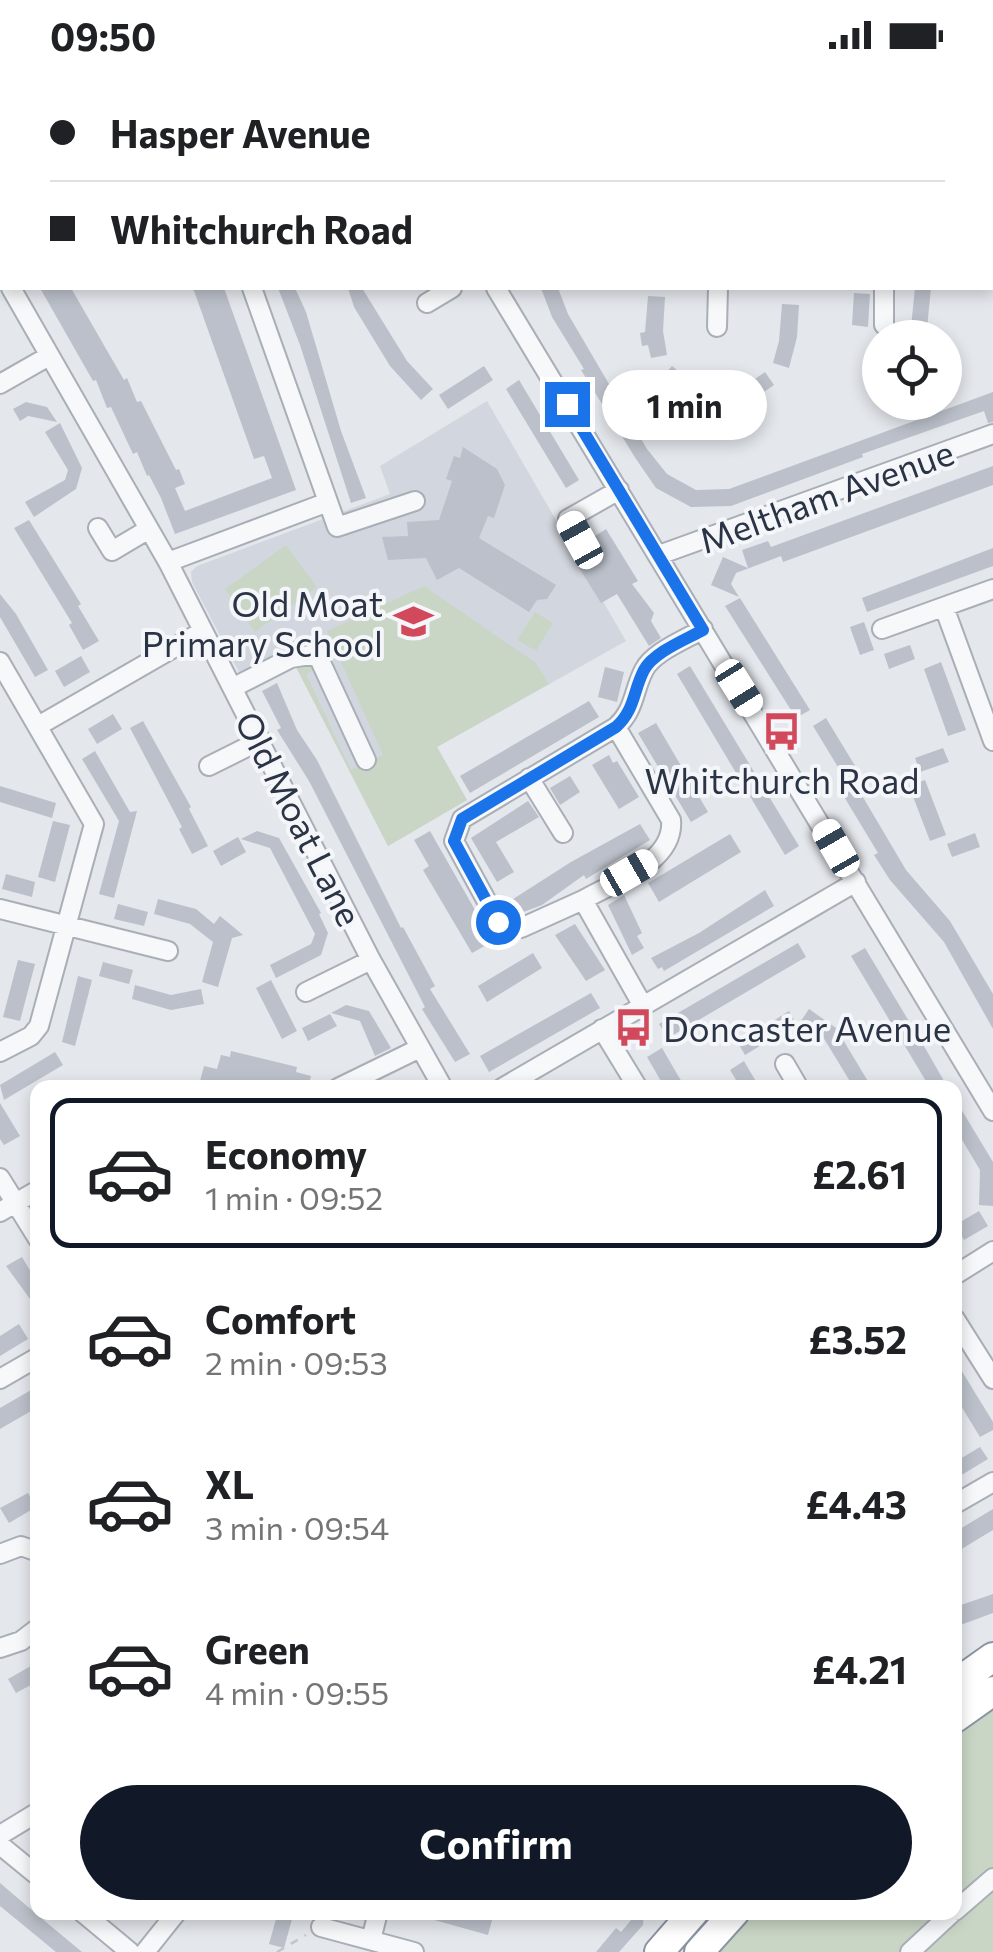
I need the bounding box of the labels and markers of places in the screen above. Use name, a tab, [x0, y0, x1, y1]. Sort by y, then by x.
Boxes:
place label: Old Moat Primary School	[142, 581, 383, 664]
school or university icon: Old Moat Primary School	[392, 601, 434, 643]
bus stop icon: Whitchurch Road	[761, 711, 803, 753]
place label: Whitchurch Road	[645, 758, 919, 801]
bus stop icon: Doncaster Avenue	[612, 1006, 654, 1048]
place label: Doncaster Avenue	[663, 1006, 951, 1049]

